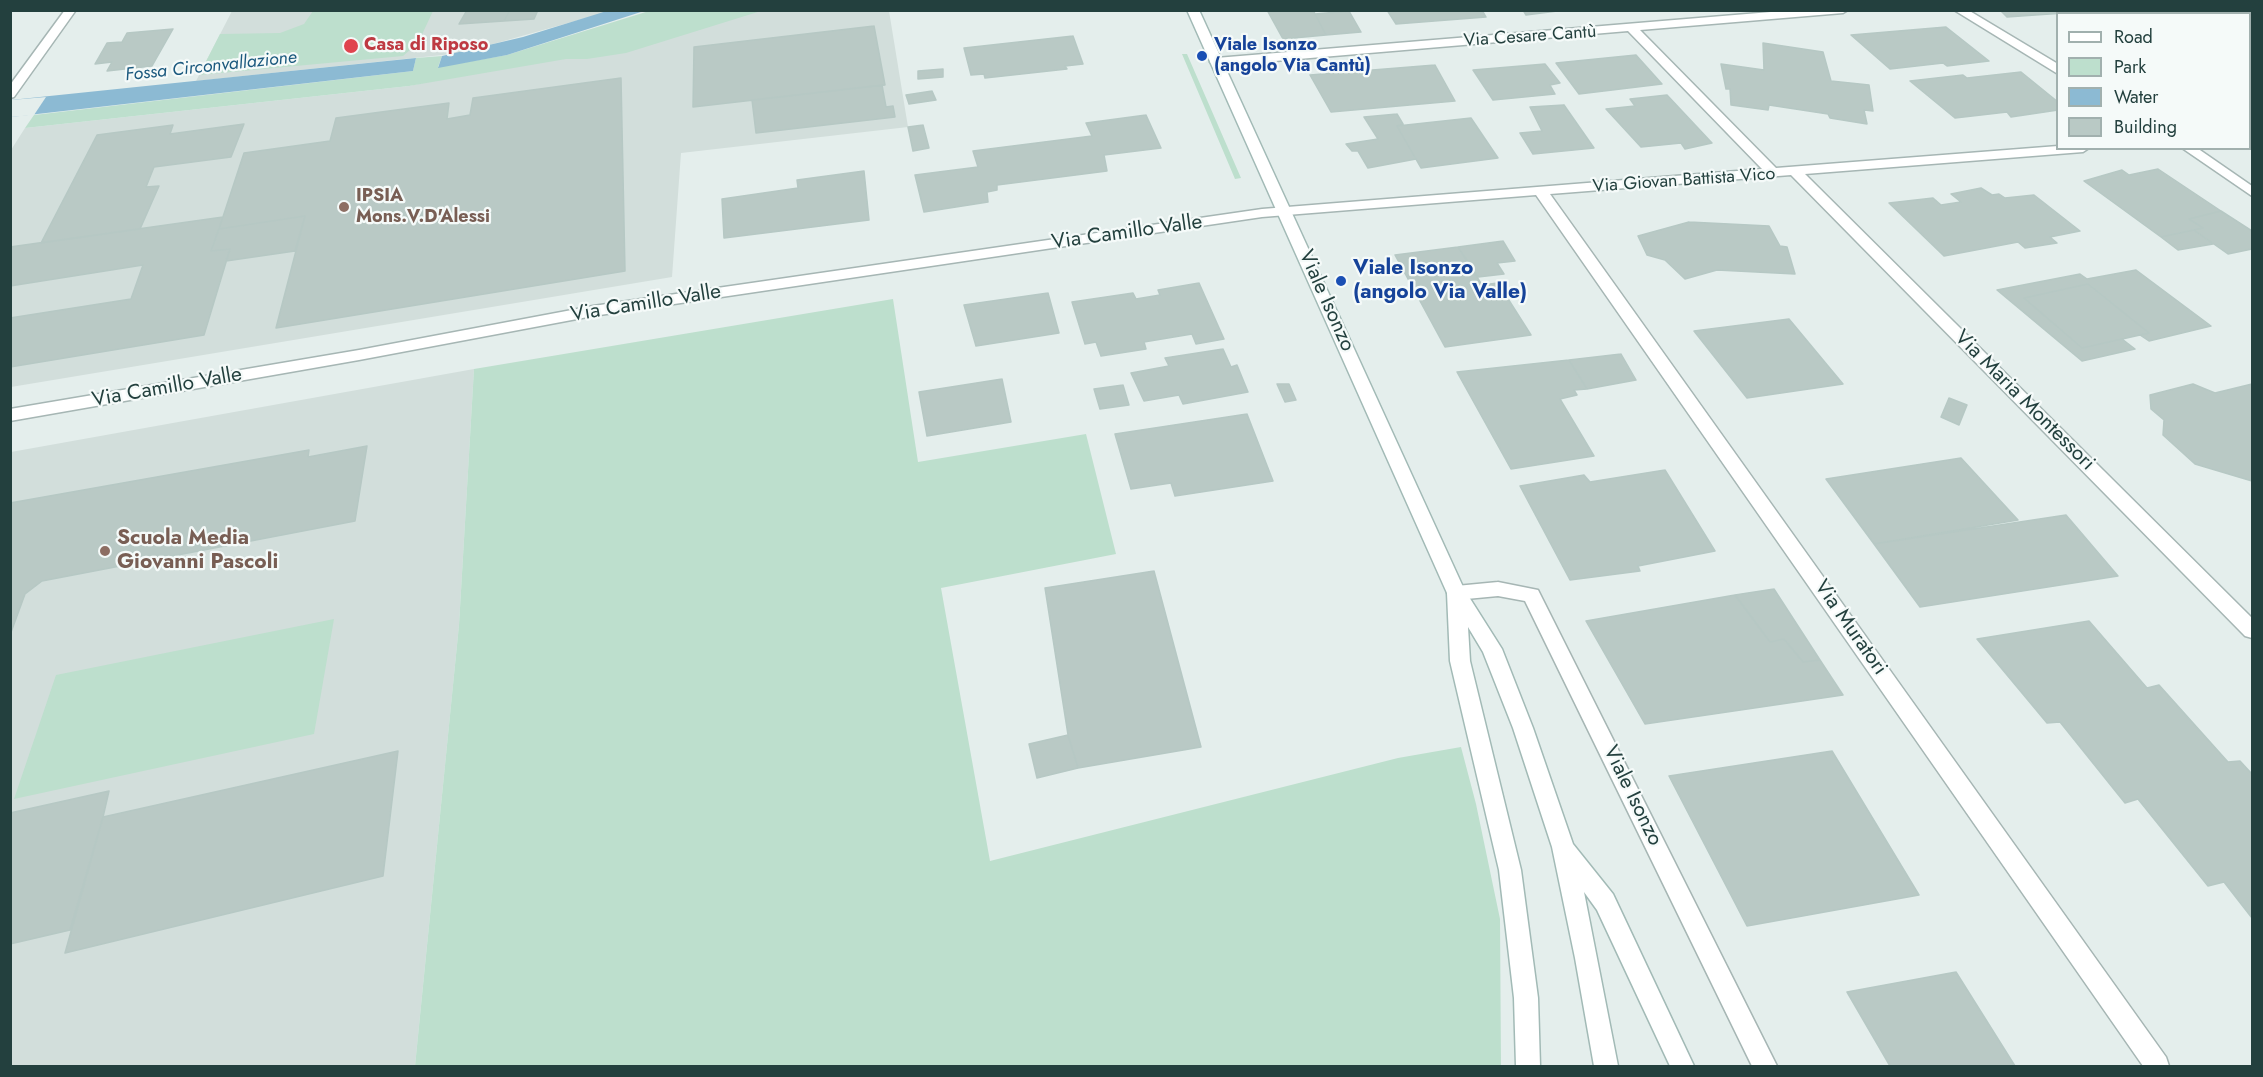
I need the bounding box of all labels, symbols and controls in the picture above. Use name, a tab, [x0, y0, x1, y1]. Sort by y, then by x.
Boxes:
legend	[2056, 12, 2251, 150]
street label: Via Cesare Cantù	[1463, 22, 1597, 52]
text: Road	[2114, 24, 2153, 50]
place label: Casa di Riposo	[364, 35, 488, 57]
place label: Viale Isonzo (angolo Via Cantù)	[1214, 35, 1371, 78]
marker: Casa di Riposo	[342, 37, 360, 55]
water label: Fossa Circonvallazione	[124, 47, 298, 87]
marker: Viale Isonzo (angolo Via Cantù)	[1195, 49, 1209, 63]
text: Park	[2114, 54, 2146, 80]
text: Water	[2114, 84, 2158, 110]
text: Building	[2114, 114, 2177, 140]
street label: Via Giovan Battista Vico	[1592, 164, 1776, 198]
place label: IPSIA Mons.V.D'Alessi	[356, 186, 490, 228]
marker: IPSIA Mons.V.D'Alessi	[337, 200, 351, 214]
street label: Via Camillo Valle	[1050, 210, 1204, 256]
street label: Viale Isonzo	[1292, 246, 1360, 356]
place label: Viale Isonzo (angolo Via Valle)	[1353, 256, 1527, 306]
marker: Viale Isonzo (angolo Via Valle)	[1334, 274, 1348, 288]
street label: Via Camillo Valle	[569, 280, 723, 328]
street label: Via Maria Montessori	[1949, 326, 2099, 476]
street label: Via Camillo Valle	[90, 362, 244, 414]
place label: Scuola Media Giovanni Pascoli	[117, 526, 278, 576]
marker: Scuola Media Giovanni Pascoli	[98, 544, 112, 558]
street label: Via Muratori	[1808, 576, 1892, 680]
street label: Viale Isonzo	[1597, 742, 1667, 850]

